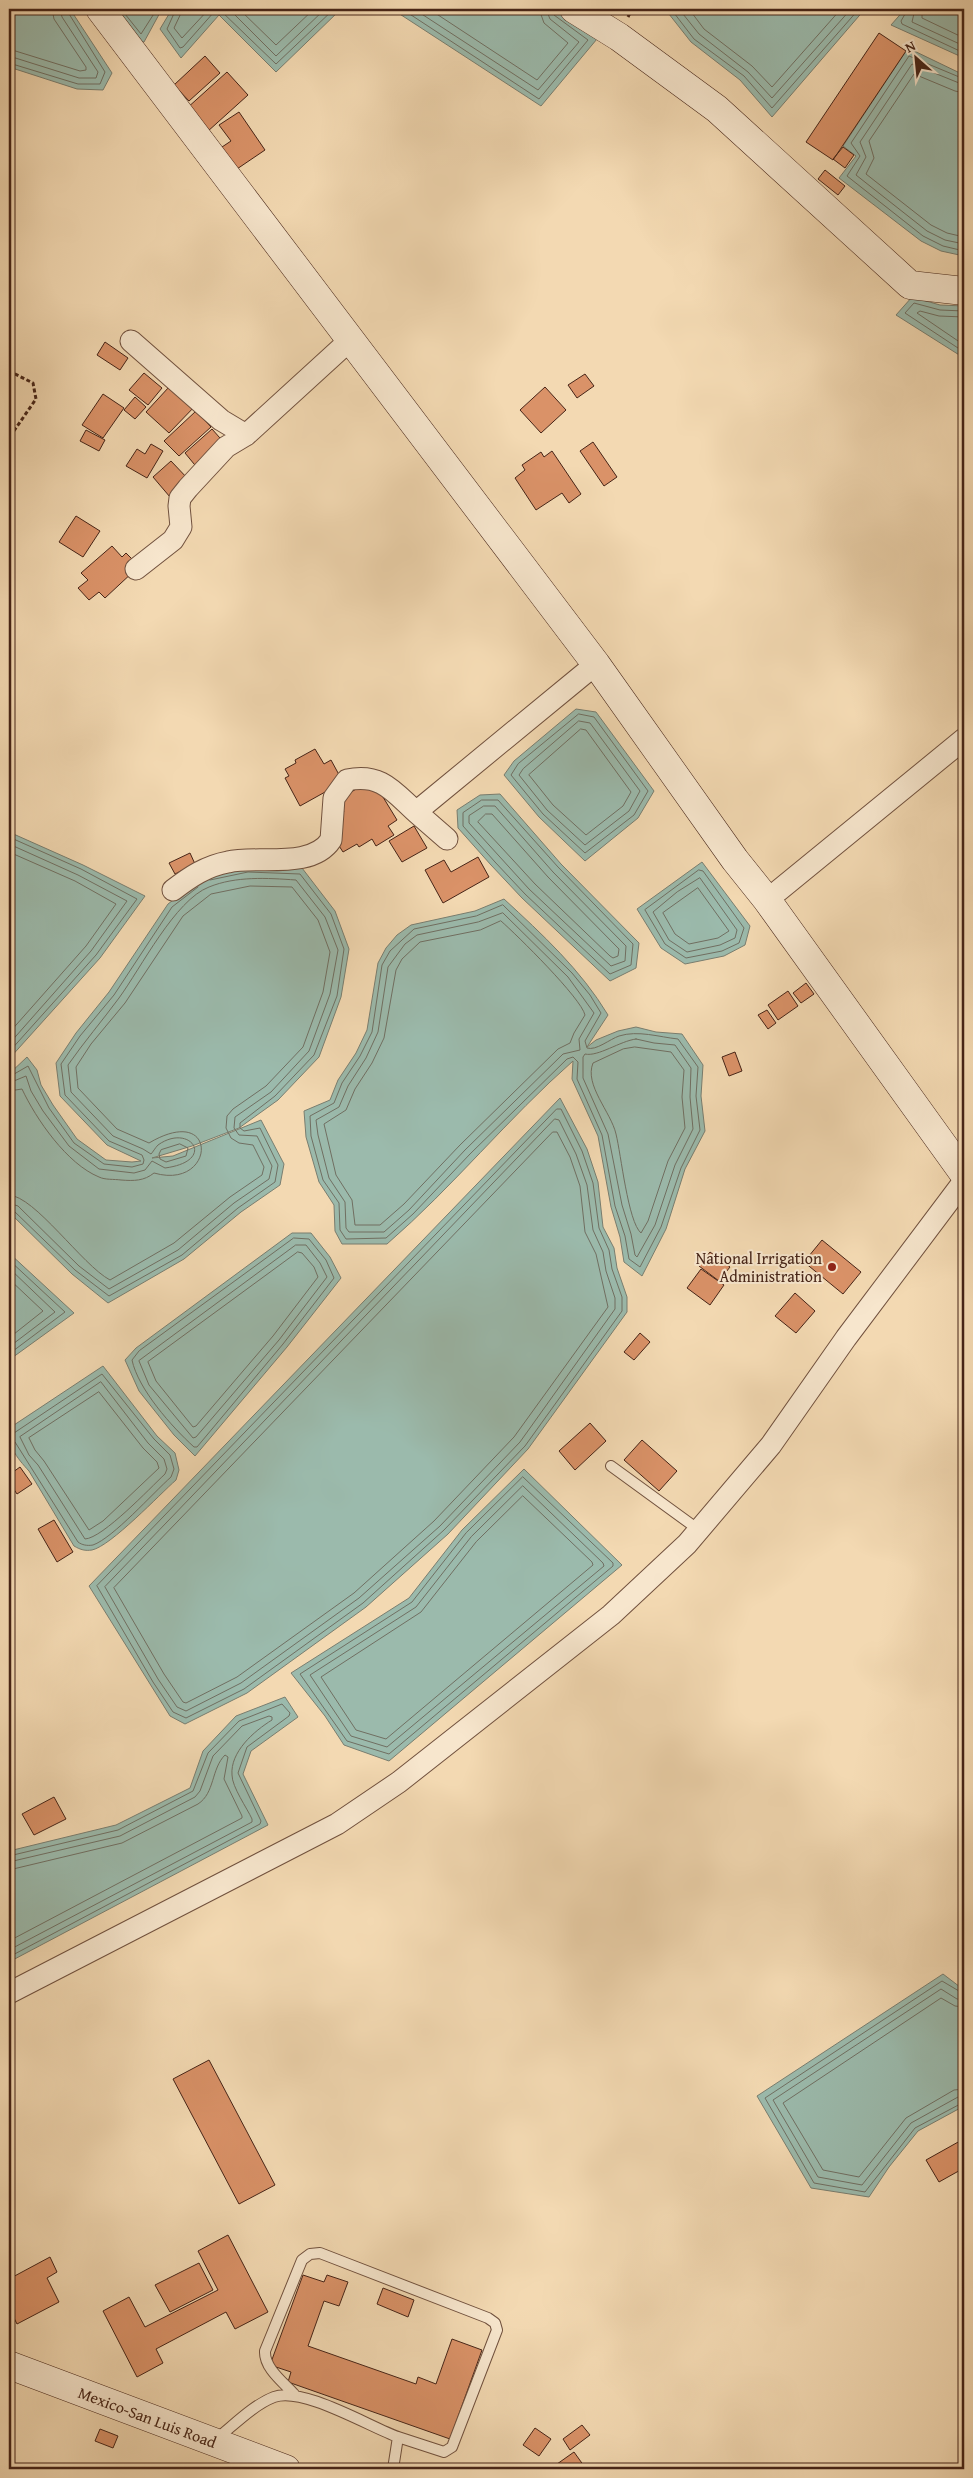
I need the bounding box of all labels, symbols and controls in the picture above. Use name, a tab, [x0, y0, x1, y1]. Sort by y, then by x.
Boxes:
north arrow	[890, 32, 940, 82]
text: N	[901, 35, 919, 57]
place label: National Irrigation Administration	[696, 1246, 822, 1288]
marker: National Irrigation Administration	[826, 1261, 838, 1273]
street label: Mexico-San Luis Road	[75, 2380, 221, 2454]

